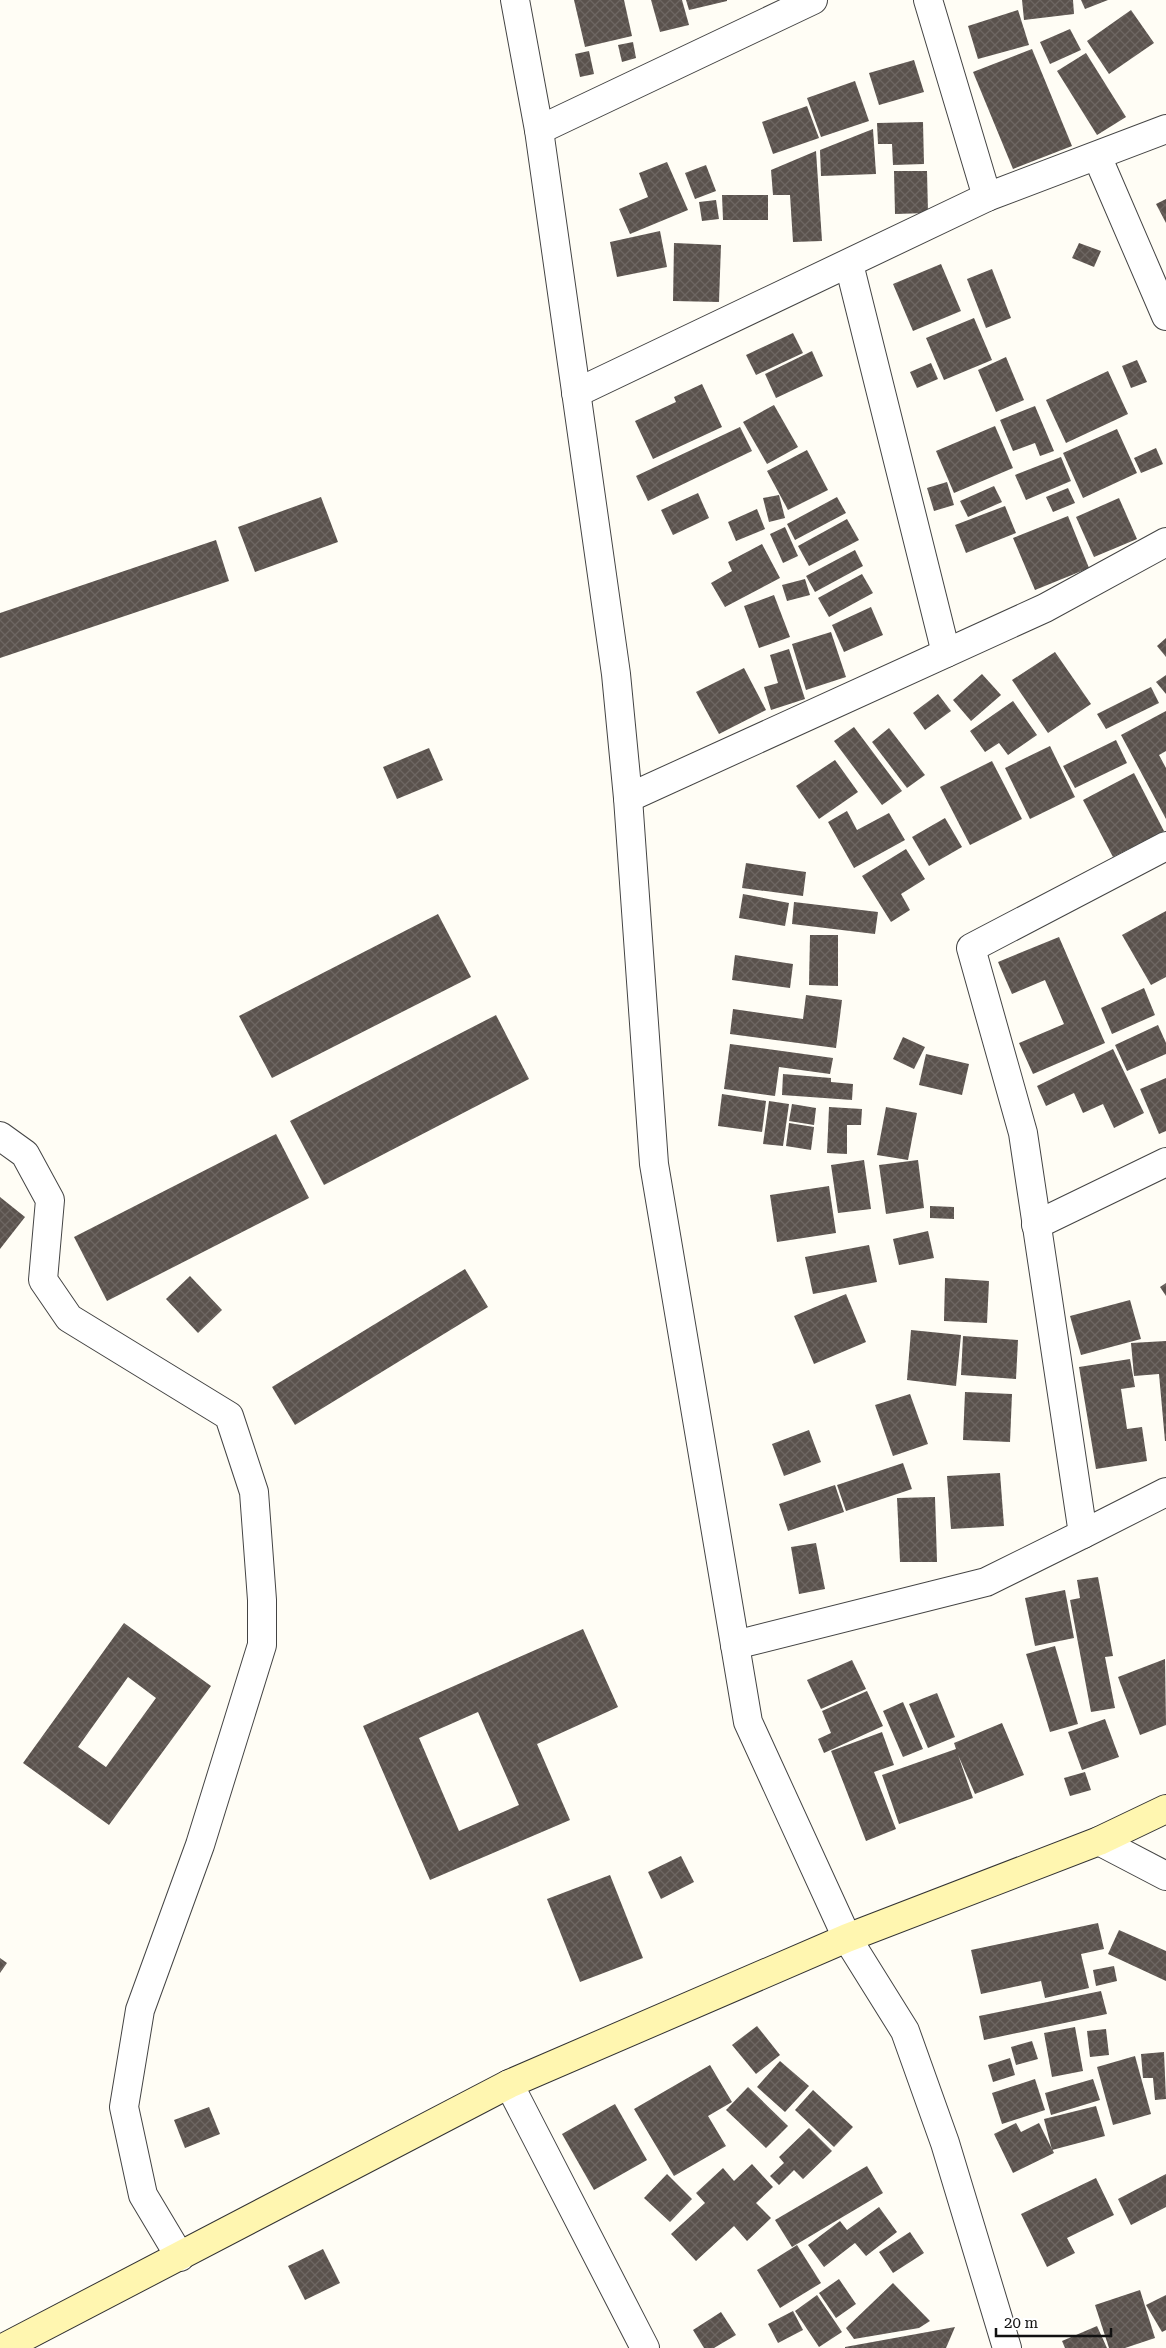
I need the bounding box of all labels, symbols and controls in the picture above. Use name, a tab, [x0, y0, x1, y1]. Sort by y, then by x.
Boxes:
scale bar	[996, 2306, 1111, 2338]
text: 20 m	[1004, 2314, 1039, 2332]

